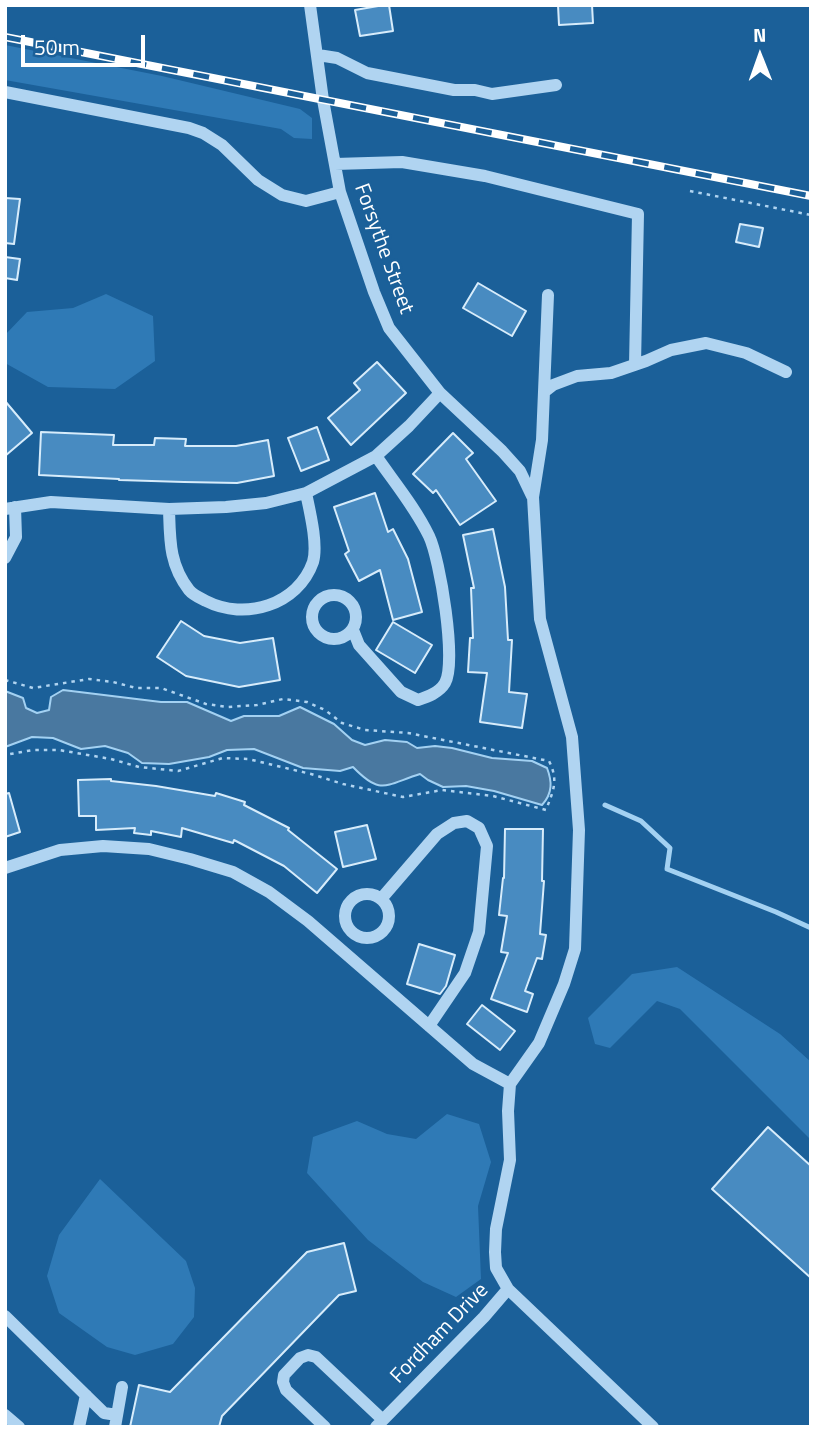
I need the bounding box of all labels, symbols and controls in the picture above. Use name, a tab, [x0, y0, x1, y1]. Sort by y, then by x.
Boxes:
text: N	[753, 20, 766, 49]
scale bar	[24, 21, 149, 65]
north arrow	[725, 21, 795, 91]
text: 50 m	[34, 31, 80, 63]
street label: Forsythe Street	[348, 180, 418, 318]
street label: Fordham Drive	[386, 1279, 494, 1389]

